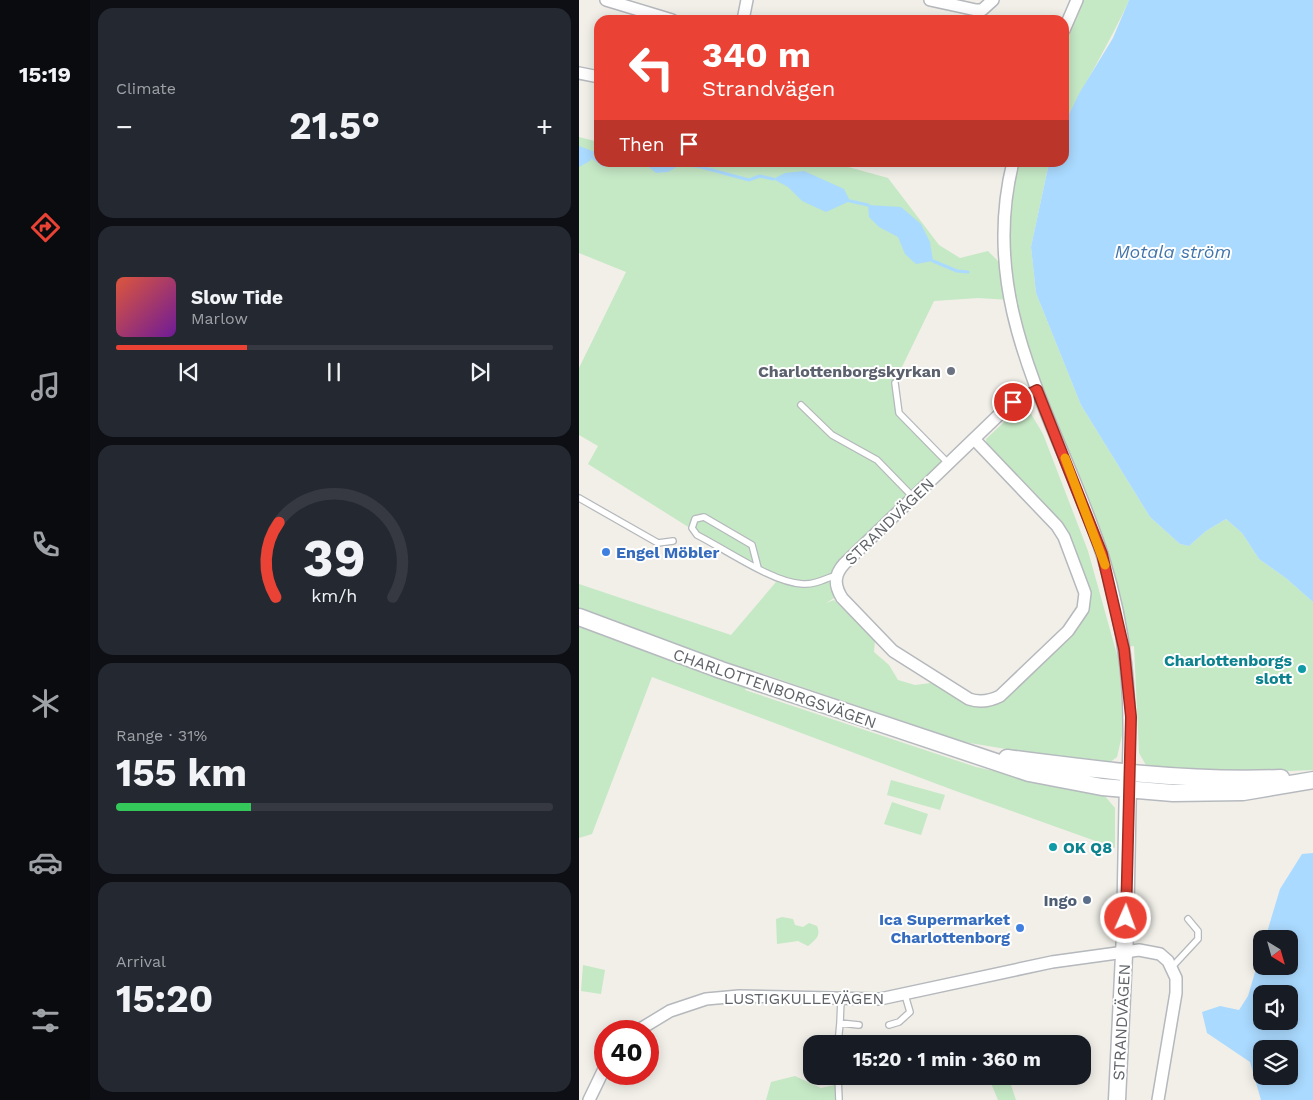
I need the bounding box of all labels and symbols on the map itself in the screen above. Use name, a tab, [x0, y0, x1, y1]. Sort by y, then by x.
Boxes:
water label: Motala ström	[1115, 241, 1231, 262]
place label: Charlottenborgskyrkan	[758, 362, 941, 381]
marker: Charlottenborgskyrkan	[945, 365, 957, 377]
pin	[992, 381, 1034, 423]
street label: STRANDVÄGEN	[841, 474, 938, 569]
place label: Engel Möbler	[616, 543, 719, 562]
marker: Engel Möbler	[600, 546, 612, 558]
street label: CHARLOTTENBORGSVÄGEN	[671, 645, 879, 732]
place label: Charlottenborgs slott	[1164, 651, 1292, 688]
marker: Charlottenborgs slott	[1296, 663, 1308, 675]
place label: OK Q8	[1063, 838, 1112, 857]
marker: OK Q8	[1047, 841, 1059, 853]
place label: Ingo	[1043, 891, 1077, 910]
position arrow	[1099, 891, 1151, 943]
marker: Ingo	[1081, 894, 1093, 906]
place label: Ica Supermarket Charlottenborg	[879, 910, 1010, 947]
marker: Ica Supermarket Charlottenborg	[1014, 922, 1026, 934]
north arrow	[1253, 930, 1298, 975]
street label: STRANDVÄGEN	[1109, 963, 1134, 1081]
street label: LUSTIGKULLEVÄGEN	[724, 989, 884, 1008]
speed limit sign: 40	[594, 1020, 659, 1085]

